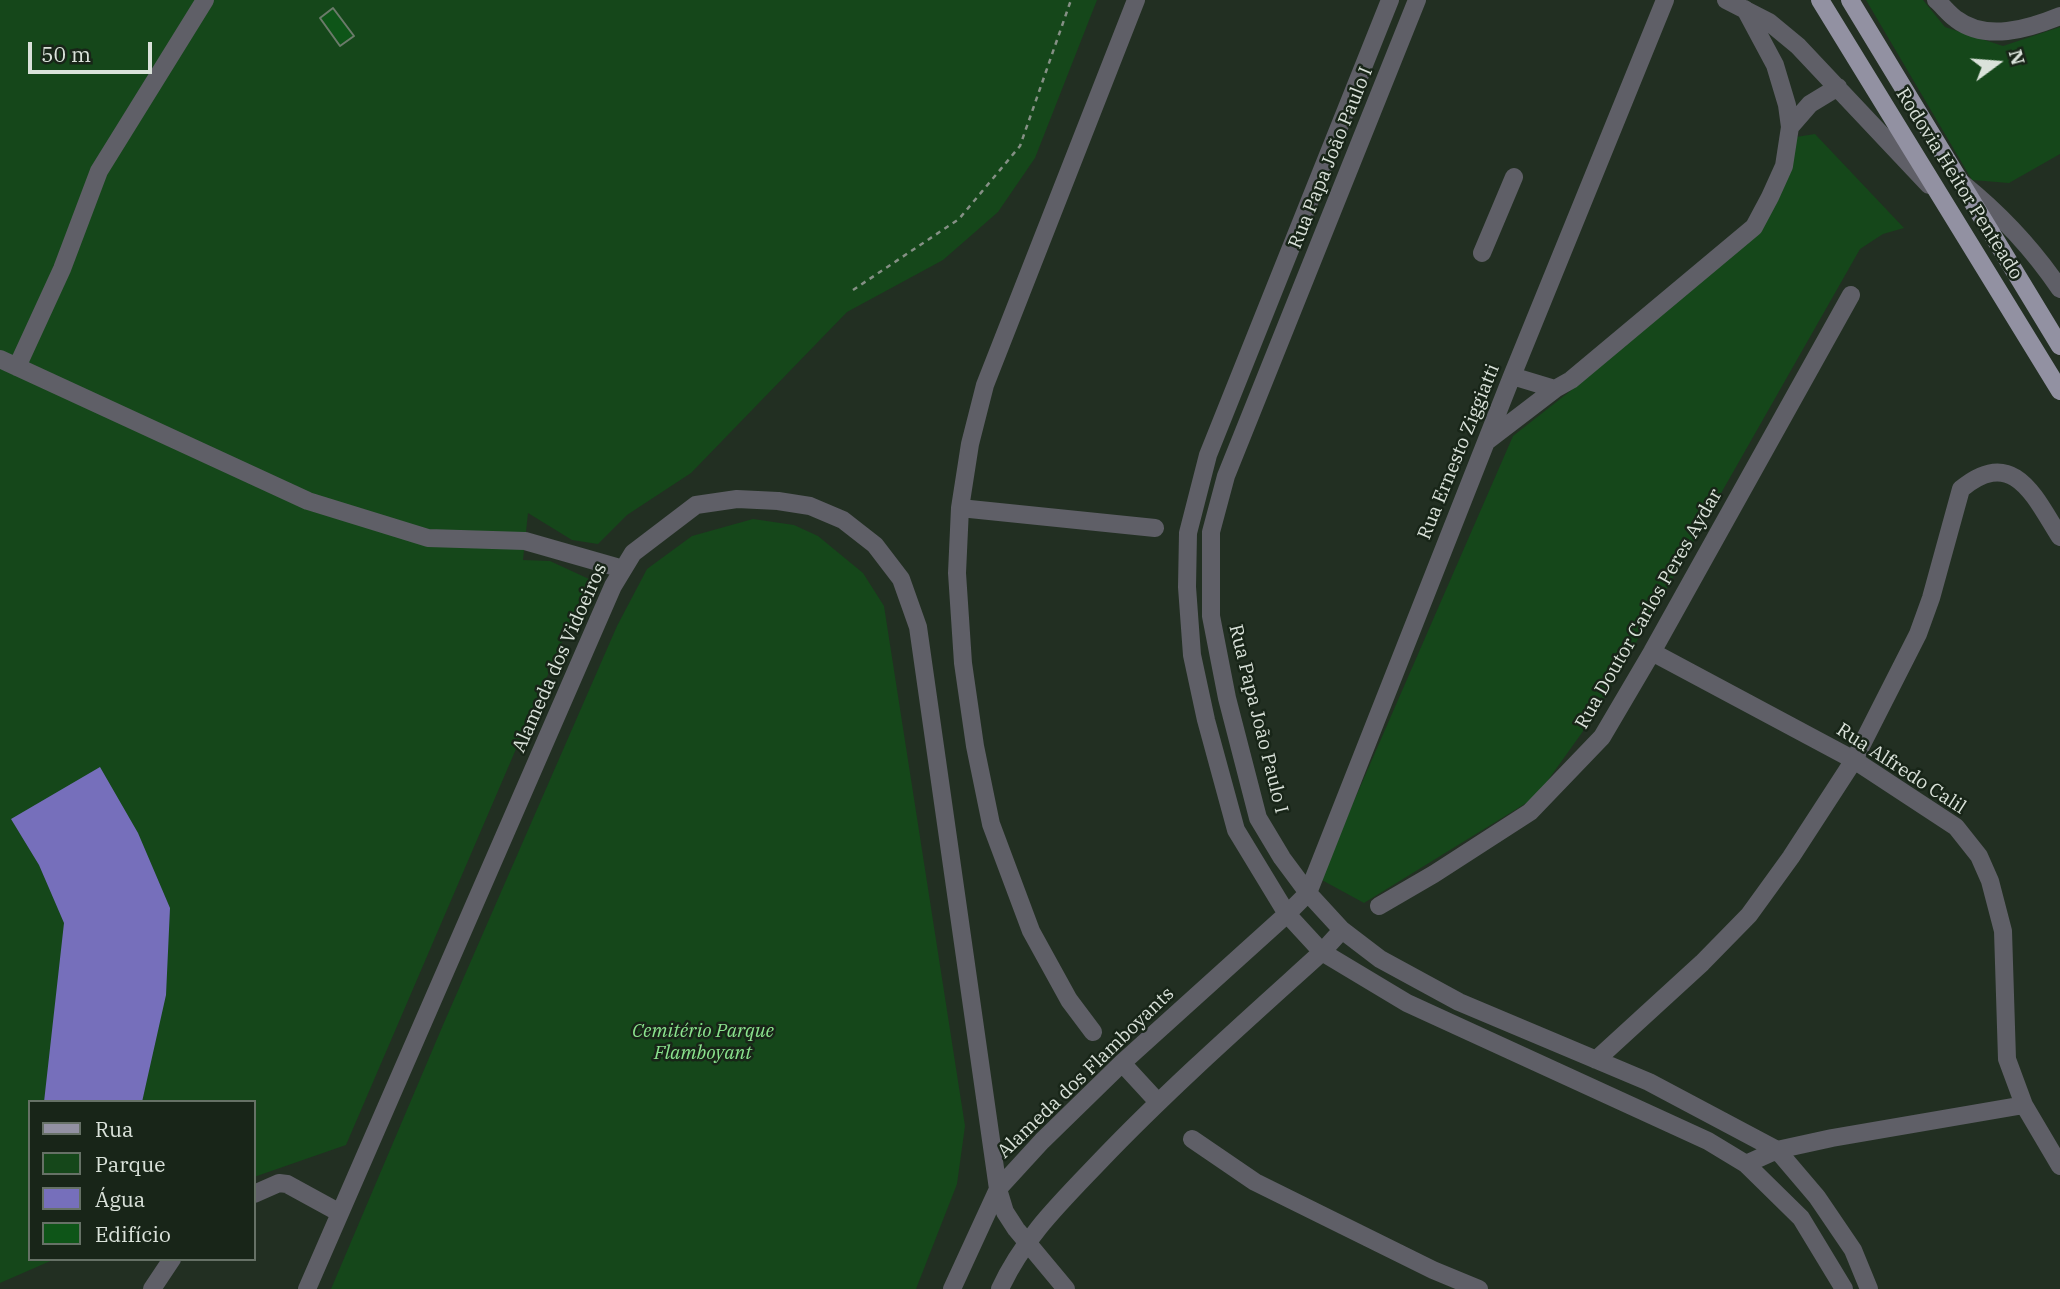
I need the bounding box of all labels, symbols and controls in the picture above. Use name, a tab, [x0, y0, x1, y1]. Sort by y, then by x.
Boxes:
scale bar	[32, 28, 156, 72]
north arrow	[1962, 28, 2032, 98]
text: 50 m	[41, 40, 91, 68]
text: N	[2004, 47, 2031, 68]
street label: Rua Papa João Paulo I	[1284, 64, 1378, 252]
street label: Rodovia Heitor Penteado	[1891, 84, 2027, 284]
street label: Rua Ernesto Ziggiatti	[1413, 361, 1505, 543]
street label: Rua Doutor Carlos Peres Aydar	[1571, 485, 1727, 733]
street label: Alameda dos Vidoeiros	[508, 560, 612, 756]
street label: Rua Papa João Paulo I	[1224, 622, 1292, 816]
street label: Rua Alfredo Calil	[1832, 719, 1970, 819]
street label: Alameda dos Flamboyants	[993, 983, 1179, 1163]
park label: Cemitério Parque Flamboyant	[632, 1021, 774, 1065]
legend	[28, 1100, 256, 1261]
text: Rua	[95, 1115, 133, 1143]
text: Parque	[95, 1150, 165, 1178]
text: Água	[95, 1185, 145, 1213]
text: Edifício	[95, 1220, 171, 1248]

